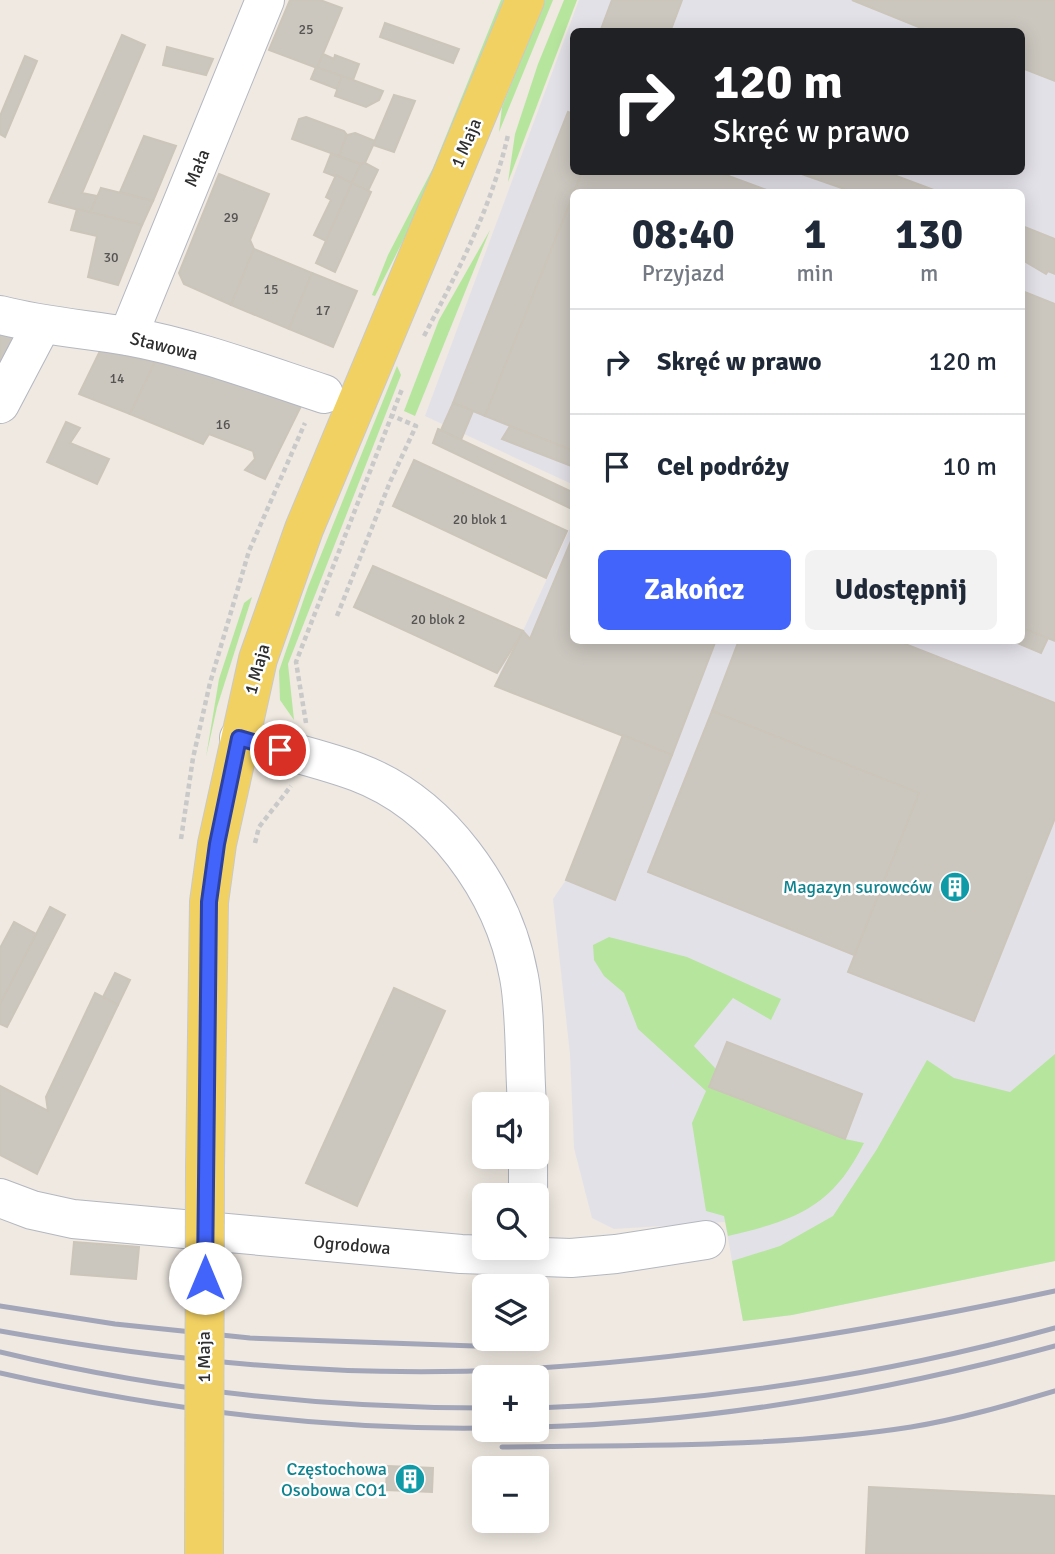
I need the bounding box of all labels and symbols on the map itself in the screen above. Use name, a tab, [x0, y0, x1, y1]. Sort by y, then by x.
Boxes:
house number: 25	[298, 21, 314, 38]
street label: 1 Maja	[446, 115, 486, 171]
street label: Mała	[180, 146, 214, 190]
house number: 29	[223, 209, 239, 226]
house number: 30	[103, 249, 119, 266]
house number: 15	[263, 281, 279, 298]
house number: 17	[315, 302, 331, 319]
street label: Stawowa	[128, 327, 200, 365]
house number: 14	[109, 370, 125, 387]
house number: 16	[215, 416, 231, 433]
house number: 20 blok 1	[453, 511, 507, 528]
house number: 20 blok 2	[411, 611, 465, 628]
street label: 1 Maja	[239, 641, 275, 697]
pin	[250, 720, 310, 780]
building icon: Magazyn surowców	[938, 870, 972, 904]
place label: Magazyn surowców	[783, 876, 932, 898]
street label: Ogrodowa	[312, 1231, 392, 1259]
position arrow	[168, 1241, 242, 1315]
street label: 1 Maja	[193, 1331, 215, 1383]
place label: Częstochowa Osobowa CO1	[281, 1458, 387, 1501]
building icon: Częstochowa Osobowa CO1	[393, 1462, 427, 1496]

